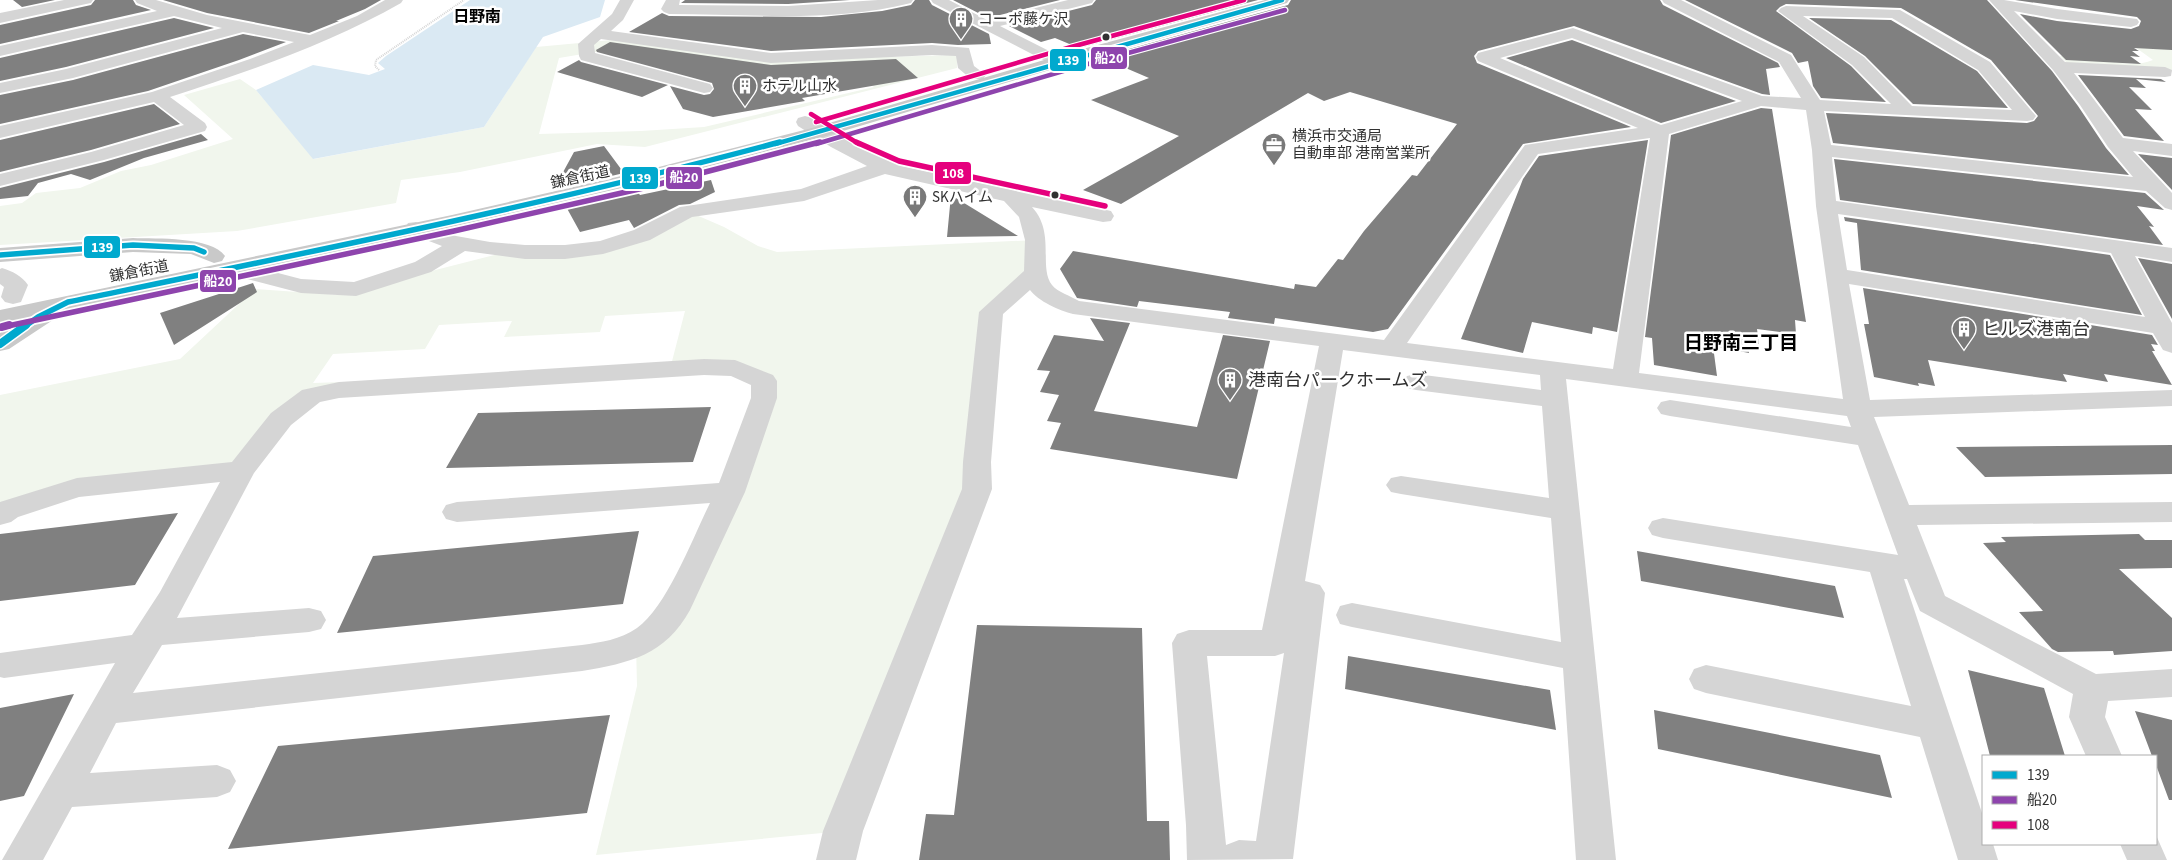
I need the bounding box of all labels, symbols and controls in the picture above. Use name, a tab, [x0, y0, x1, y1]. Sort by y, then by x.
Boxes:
district label: 日野南	[453, 6, 501, 28]
building icon: コーポ藤ケ沢	[948, 6, 974, 40]
place label: コーポ藤ケ沢	[978, 9, 1068, 30]
unlabelled marker	[1101, 32, 1111, 42]
line badge: 船20	[1090, 46, 1128, 70]
line badge: 139	[1049, 48, 1087, 72]
text: 船20	[1095, 49, 1123, 69]
text: 139	[1057, 51, 1079, 71]
building icon: ホテル山水	[732, 73, 758, 107]
place label: ホテル山水	[762, 76, 837, 97]
place label: 横浜市交通局 自動車部 港南営業所	[1292, 126, 1430, 164]
office icon: 横浜市交通局 自動車部 港南営業所	[1261, 132, 1287, 166]
street label: 鎌倉街道	[549, 161, 612, 194]
line badge: 108	[934, 161, 972, 185]
text: 108	[942, 164, 964, 184]
line badge: 139	[621, 166, 659, 190]
line badge: 船20	[665, 166, 703, 190]
text: 船20	[670, 168, 698, 188]
text: 139	[629, 169, 651, 189]
building icon: SKハイム	[902, 184, 928, 218]
place label: SKハイム	[932, 187, 993, 208]
unlabelled marker	[1050, 190, 1060, 200]
line badge: 139	[83, 235, 121, 259]
text: 139	[91, 238, 113, 258]
street label: 鎌倉街道	[108, 255, 171, 288]
line badge: 船20	[199, 269, 237, 293]
text: 船20	[204, 272, 232, 292]
building icon: ヒルズ港南台	[1951, 316, 1977, 350]
place label: ヒルズ港南台	[1982, 317, 2090, 342]
district label: 日野南三丁目	[1684, 330, 1798, 357]
building icon: 港南台パークホームズ	[1217, 367, 1243, 401]
place label: 港南台パークホームズ	[1248, 368, 1427, 393]
legend	[1982, 755, 2157, 845]
text: 139	[2027, 765, 2049, 786]
text: 船20	[2027, 790, 2057, 811]
text: 108	[2027, 815, 2049, 836]

